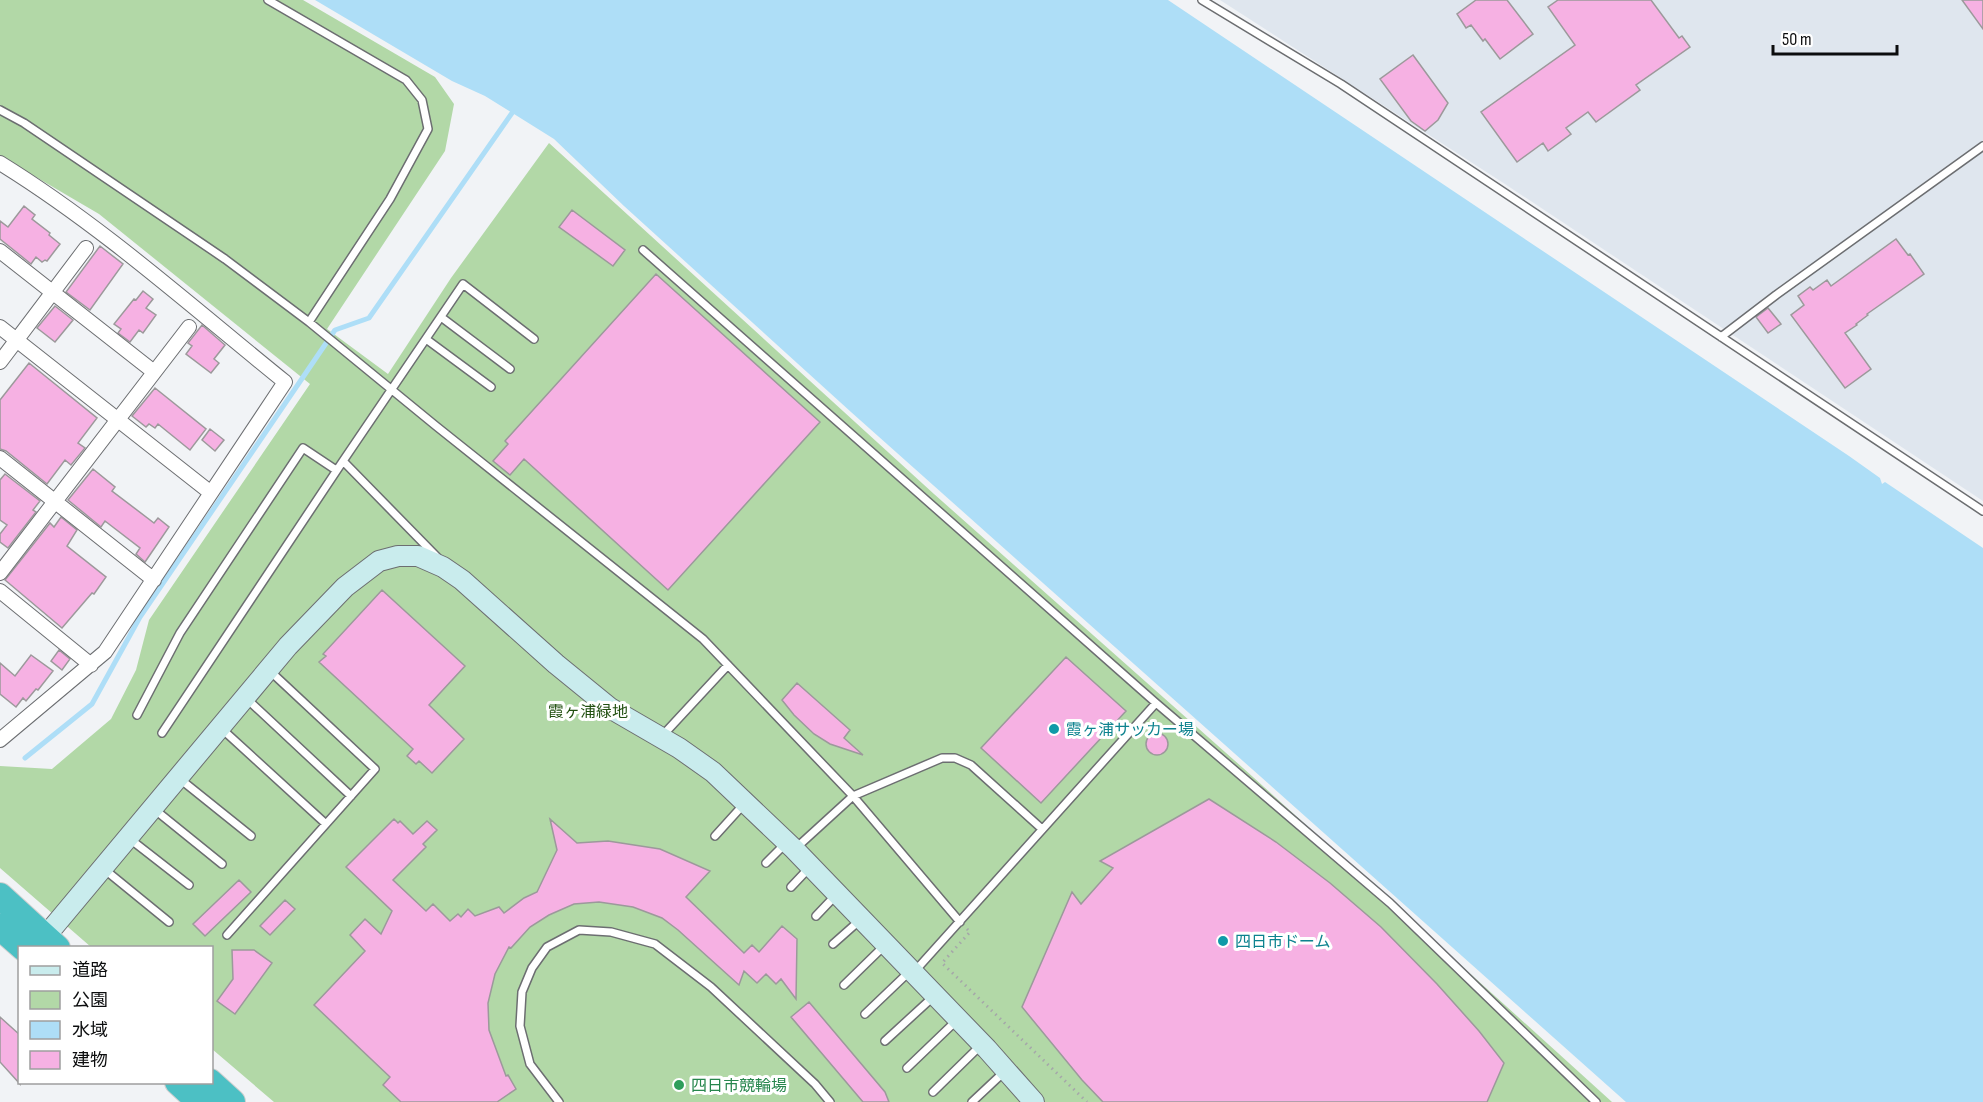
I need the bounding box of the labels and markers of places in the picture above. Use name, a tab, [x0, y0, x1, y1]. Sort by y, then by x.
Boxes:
place label: 霞ヶ浦サッカー場	[1066, 721, 1194, 740]
marker: 霞ヶ浦サッカー場	[1047, 722, 1061, 736]
place label: 四日市ドーム	[1235, 933, 1331, 952]
marker: 四日市ドーム	[1216, 934, 1230, 948]
place label: 四日市競輪場	[691, 1077, 787, 1096]
marker: 四日市競輪場	[672, 1078, 686, 1092]

